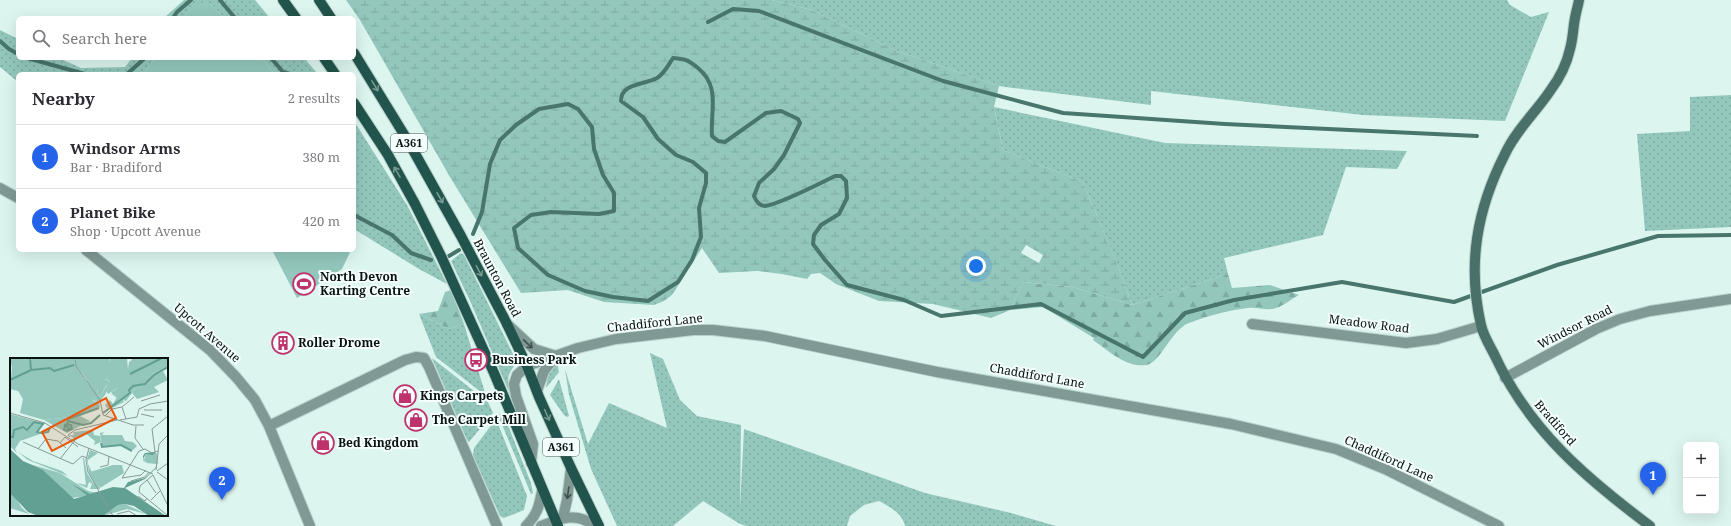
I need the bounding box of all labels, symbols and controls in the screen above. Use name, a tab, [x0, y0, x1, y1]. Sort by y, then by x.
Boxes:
search box	[16, 16, 356, 60]
icon: search	[30, 27, 52, 49]
text: Search here	[62, 28, 147, 48]
one-way arrow	[370, 80, 379, 91]
text: Nearby	[32, 87, 95, 110]
text: 2 results	[288, 89, 340, 107]
road number: A361	[391, 134, 427, 152]
text: Windsor Arms	[70, 138, 180, 158]
text: 1	[41, 148, 49, 166]
text: 380 m	[303, 148, 340, 166]
text: Bar · Bradiford	[70, 158, 162, 176]
one-way arrow	[393, 166, 401, 178]
one-way arrow	[436, 192, 444, 204]
text: Planet Bike	[70, 202, 156, 222]
text: 2	[41, 212, 49, 230]
text: 420 m	[303, 212, 340, 230]
text: Shop · Upcott Avenue	[70, 222, 201, 240]
street label: Braunton Road	[470, 236, 526, 320]
your location	[966, 256, 986, 276]
one-way arrow	[476, 265, 483, 277]
place label: North Devon Karting Centre	[320, 268, 410, 299]
sports icon: North Devon Karting Centre	[291, 271, 317, 297]
street label: Upcott Avenue	[170, 299, 244, 366]
street label: Windsor Road	[1535, 300, 1616, 353]
street label: Chaddiford Lane	[606, 309, 704, 336]
street label: Meadow Road	[1328, 310, 1411, 337]
building icon: Roller Drome	[270, 330, 296, 356]
place label: Roller Drome	[298, 334, 380, 351]
one-way arrow	[523, 339, 533, 349]
bus stop icon: Business Park	[463, 347, 489, 373]
place label: Business Park	[492, 351, 577, 368]
inset map	[10, 358, 168, 516]
street label: Chaddiford Lane	[988, 359, 1086, 392]
shop icon: Kings Carpets	[392, 383, 418, 409]
place label: Kings Carpets	[420, 387, 504, 404]
street label: Bradiford	[1531, 396, 1580, 450]
shop icon: The Carpet Mill	[403, 407, 429, 433]
one-way arrow	[544, 408, 551, 420]
place label: The Carpet Mill	[432, 411, 527, 428]
shop icon: Bed Kingdom	[310, 430, 336, 456]
street label: Chaddiford Lane	[1342, 431, 1437, 486]
place label: Bed Kingdom	[338, 434, 419, 451]
road number: A361	[543, 438, 579, 456]
map controls	[1683, 442, 1719, 514]
button: +	[1683, 442, 1719, 478]
pin: 1	[1640, 462, 1666, 495]
pin: 2	[209, 467, 235, 500]
button: −	[1683, 478, 1719, 514]
one-way arrow	[564, 486, 572, 499]

